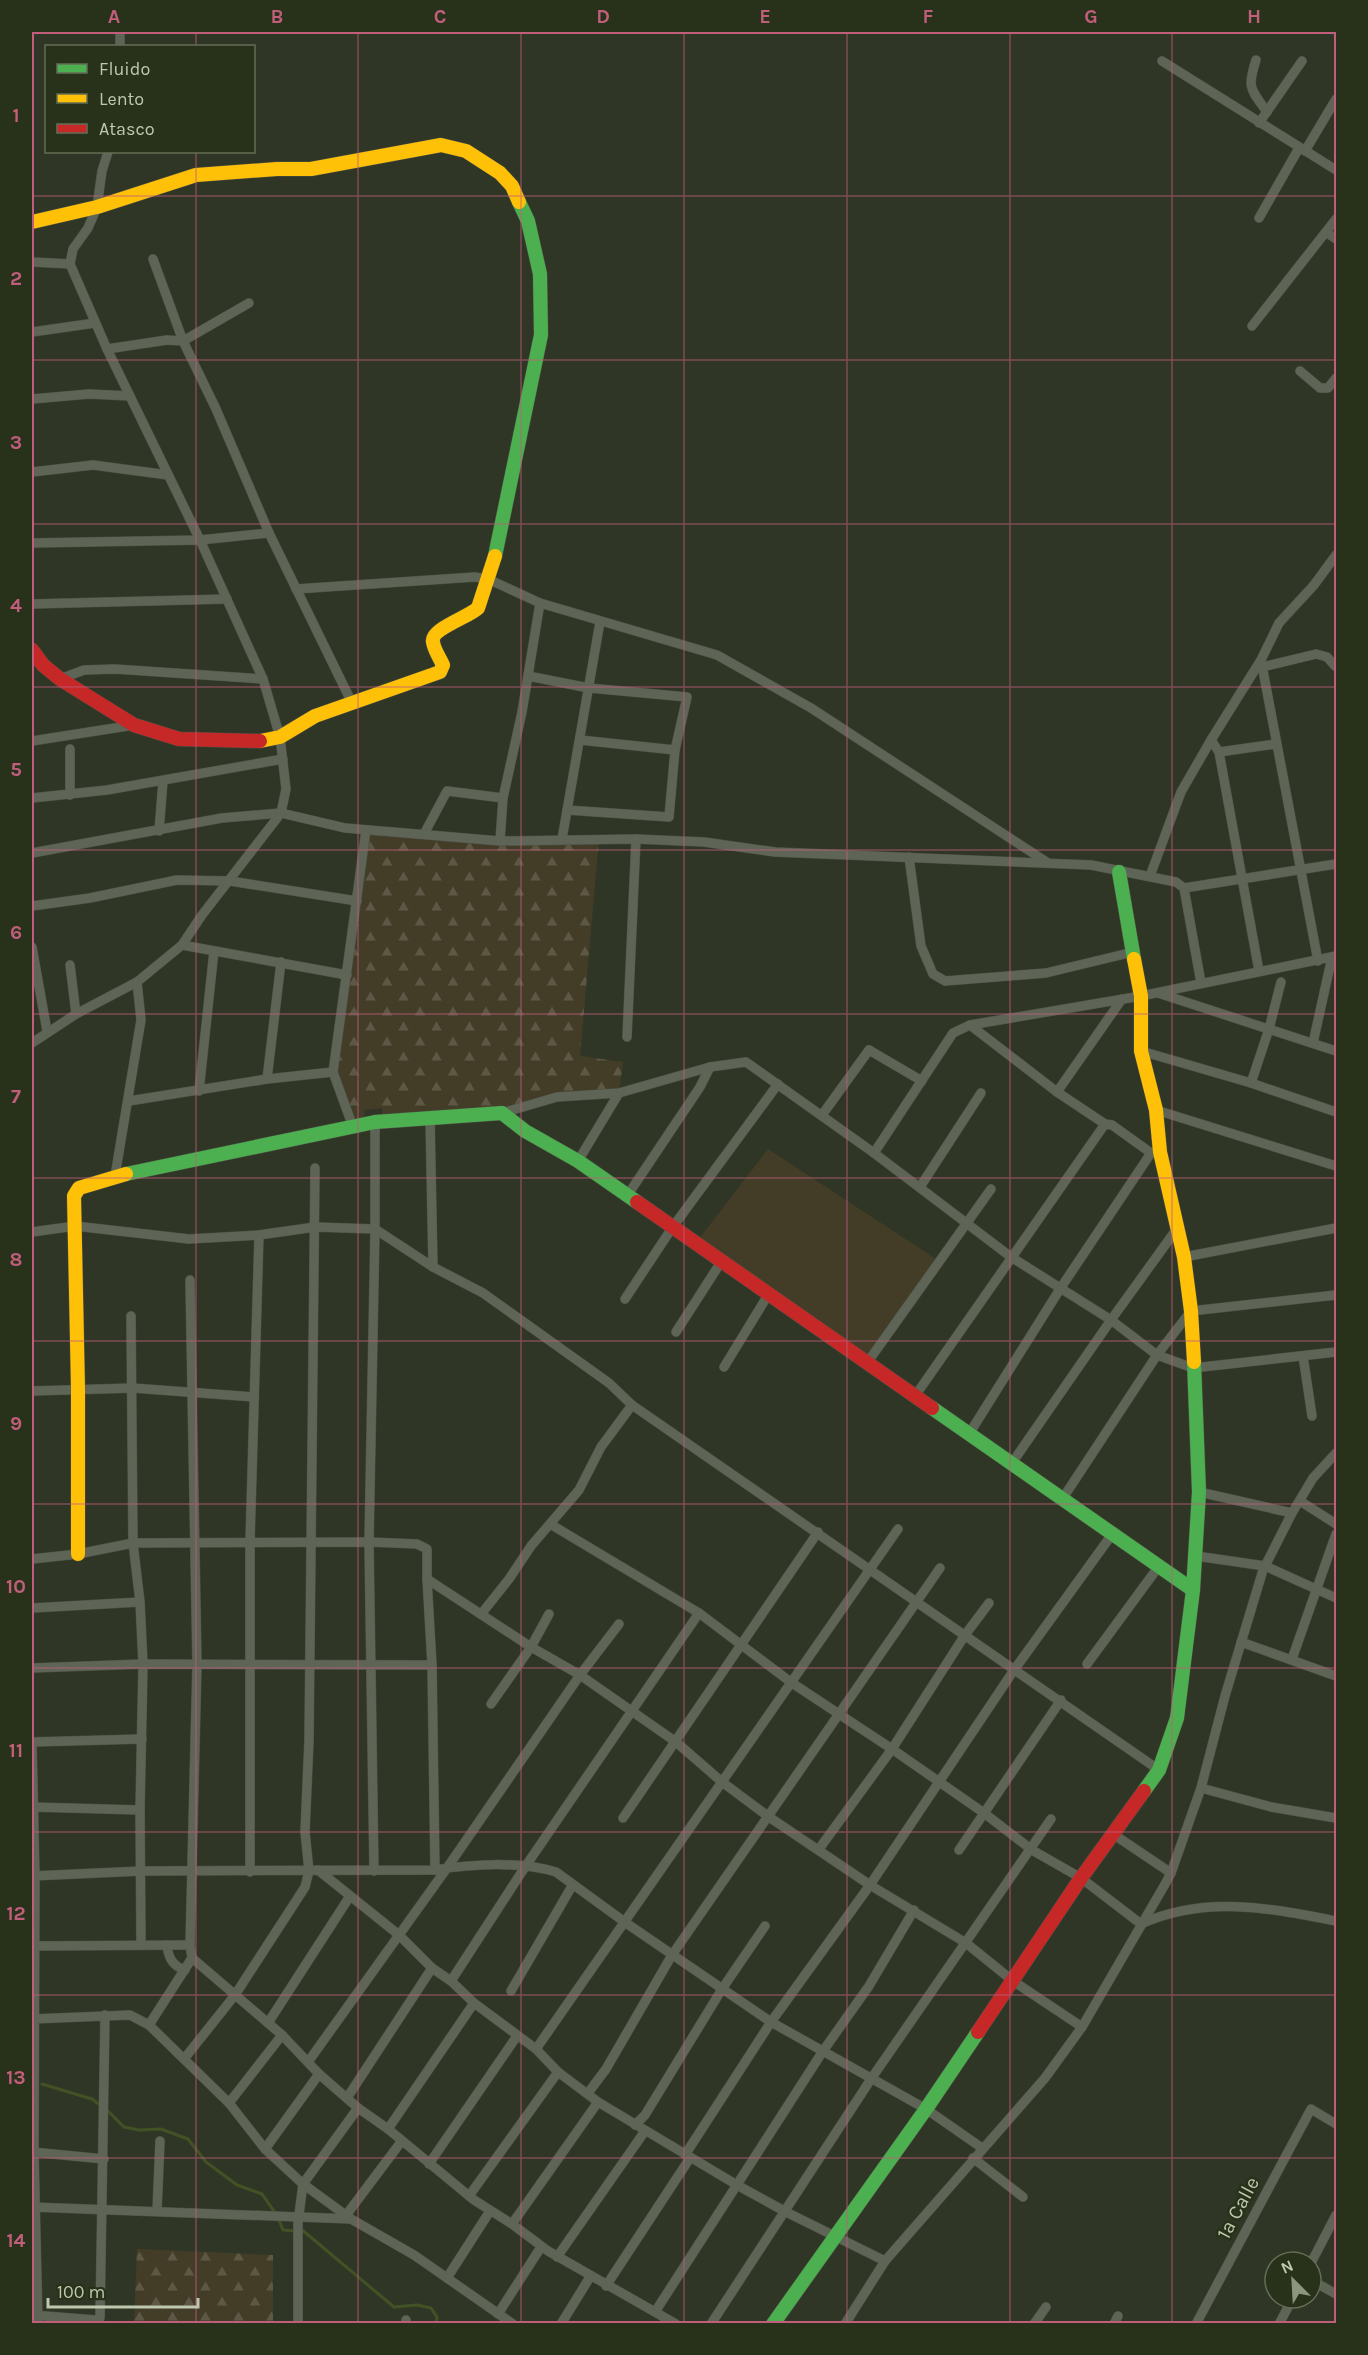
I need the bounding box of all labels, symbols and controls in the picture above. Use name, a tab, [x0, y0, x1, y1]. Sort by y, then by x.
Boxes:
text: A	[108, 5, 121, 28]
text: B	[271, 5, 283, 28]
text: C	[434, 5, 446, 28]
text: D	[596, 5, 610, 28]
text: E	[759, 5, 771, 28]
text: F	[923, 5, 934, 28]
text: G	[1084, 5, 1098, 28]
text: H	[1247, 5, 1261, 28]
legend	[45, 45, 255, 153]
text: Fluido	[99, 58, 150, 80]
text: Lento	[99, 88, 144, 110]
text: 1	[12, 104, 20, 127]
text: Atasco	[99, 118, 155, 140]
text: 2	[10, 267, 22, 290]
text: 3	[10, 431, 22, 454]
text: 4	[10, 594, 22, 617]
text: 5	[10, 758, 22, 781]
text: 6	[10, 921, 22, 944]
text: 7	[11, 1085, 21, 1108]
text: 8	[10, 1248, 22, 1271]
text: 9	[10, 1412, 22, 1435]
text: 10	[6, 1575, 26, 1598]
text: 11	[9, 1739, 23, 1762]
text: 12	[6, 1902, 26, 1925]
text: 13	[6, 2066, 26, 2089]
street label: 1a Calle	[1212, 2173, 1264, 2243]
text: 14	[6, 2229, 26, 2252]
north arrow	[1263, 2250, 1323, 2310]
text: N	[1278, 2256, 1296, 2278]
scale bar	[48, 2271, 198, 2309]
text: 100 m	[57, 2281, 105, 2303]

